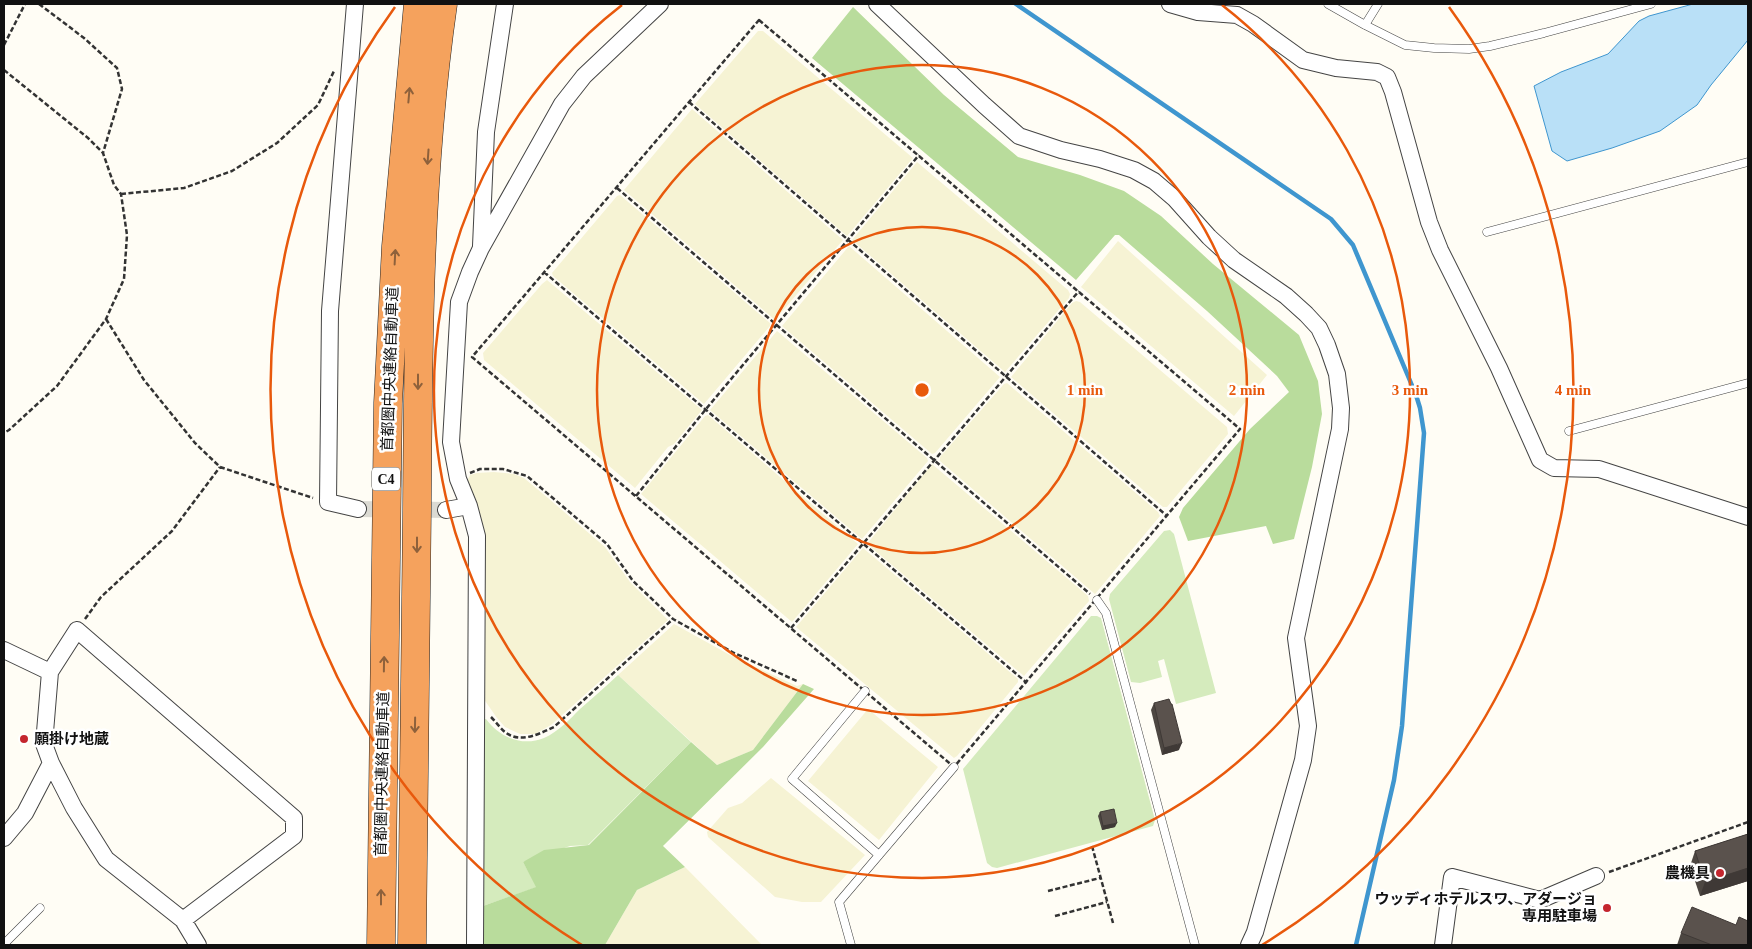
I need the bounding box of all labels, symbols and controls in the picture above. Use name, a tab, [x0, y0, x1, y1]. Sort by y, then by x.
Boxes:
one-way arrow	[404, 87, 414, 103]
one-way arrow	[423, 148, 432, 164]
one-way arrow	[390, 249, 400, 265]
street label: 首都圏中央連絡自動車道	[379, 286, 401, 452]
one-way arrow	[413, 374, 423, 390]
centre of rings	[913, 381, 931, 399]
text: 1 min	[1067, 382, 1104, 398]
text: 2 min	[1229, 382, 1266, 398]
text: 3 min	[1392, 382, 1429, 398]
text: 4 min	[1555, 382, 1592, 398]
road number: C4	[372, 468, 400, 490]
one-way arrow	[412, 536, 422, 553]
one-way arrow	[379, 656, 388, 672]
street label: 首都圏中央連絡自動車道	[373, 691, 391, 857]
one-way arrow	[410, 716, 420, 733]
place label: 願掛け地蔵	[34, 730, 109, 747]
marker: 願掛け地蔵	[18, 733, 30, 745]
place label: 農機具	[1665, 864, 1710, 881]
marker: 農機具	[1714, 867, 1726, 879]
one-way arrow	[376, 889, 386, 905]
place label: ウッディホテルスワ、アダージョ 専用駐車場	[1374, 891, 1597, 924]
marker: ウッディホテルスワ、アダージョ 専用駐車場	[1601, 902, 1613, 914]

